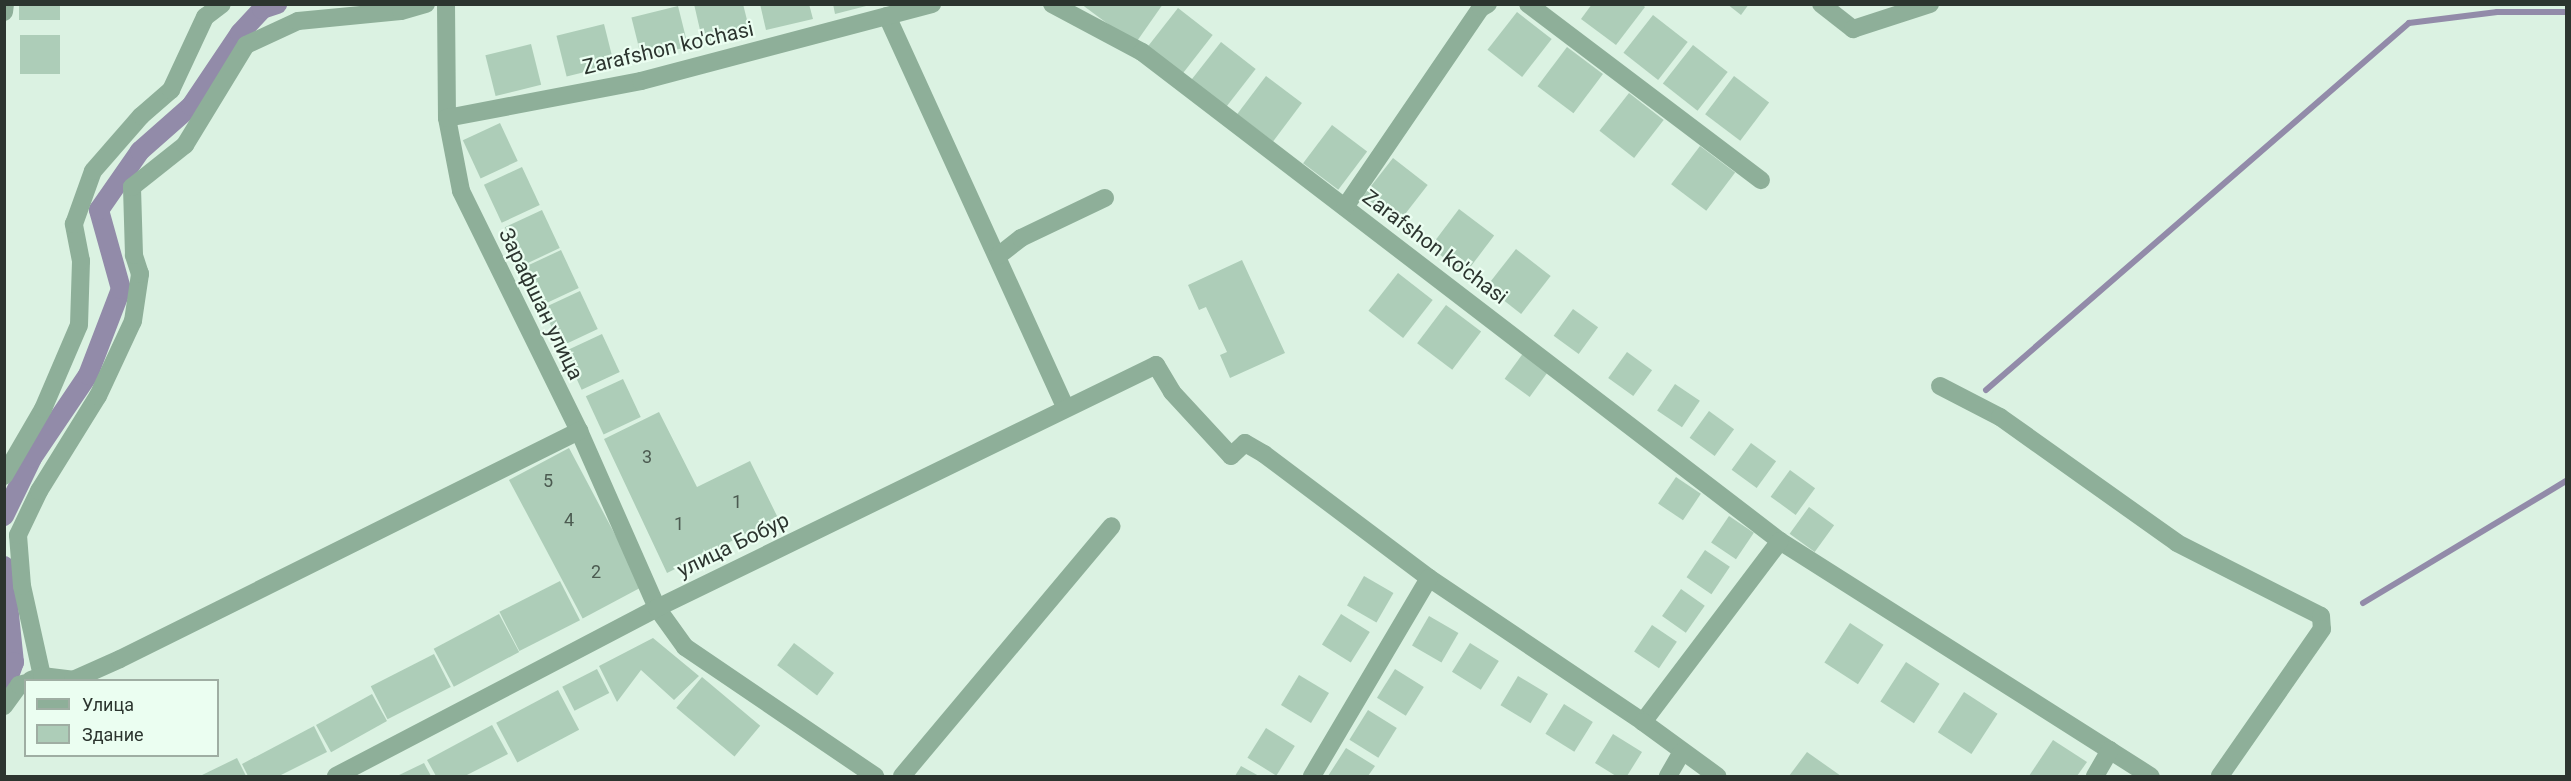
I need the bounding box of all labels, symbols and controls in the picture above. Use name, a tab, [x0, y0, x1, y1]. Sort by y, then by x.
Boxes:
street label: Zarafshon ko'chasi	[580, 16, 756, 80]
street label: Zarafshon ko'chasi	[1358, 184, 1512, 310]
street label: Зарафшан улица	[493, 224, 589, 384]
house number: 3	[642, 446, 652, 468]
house number: 5	[543, 470, 553, 492]
house number: 1	[732, 491, 742, 513]
street label: улица Бобур	[673, 507, 793, 583]
house number: 4	[564, 509, 574, 531]
house number: 1	[674, 513, 684, 535]
house number: 2	[591, 561, 601, 583]
legend	[24, 679, 219, 757]
text: Улица	[82, 694, 134, 715]
text: Здание	[82, 724, 144, 745]

